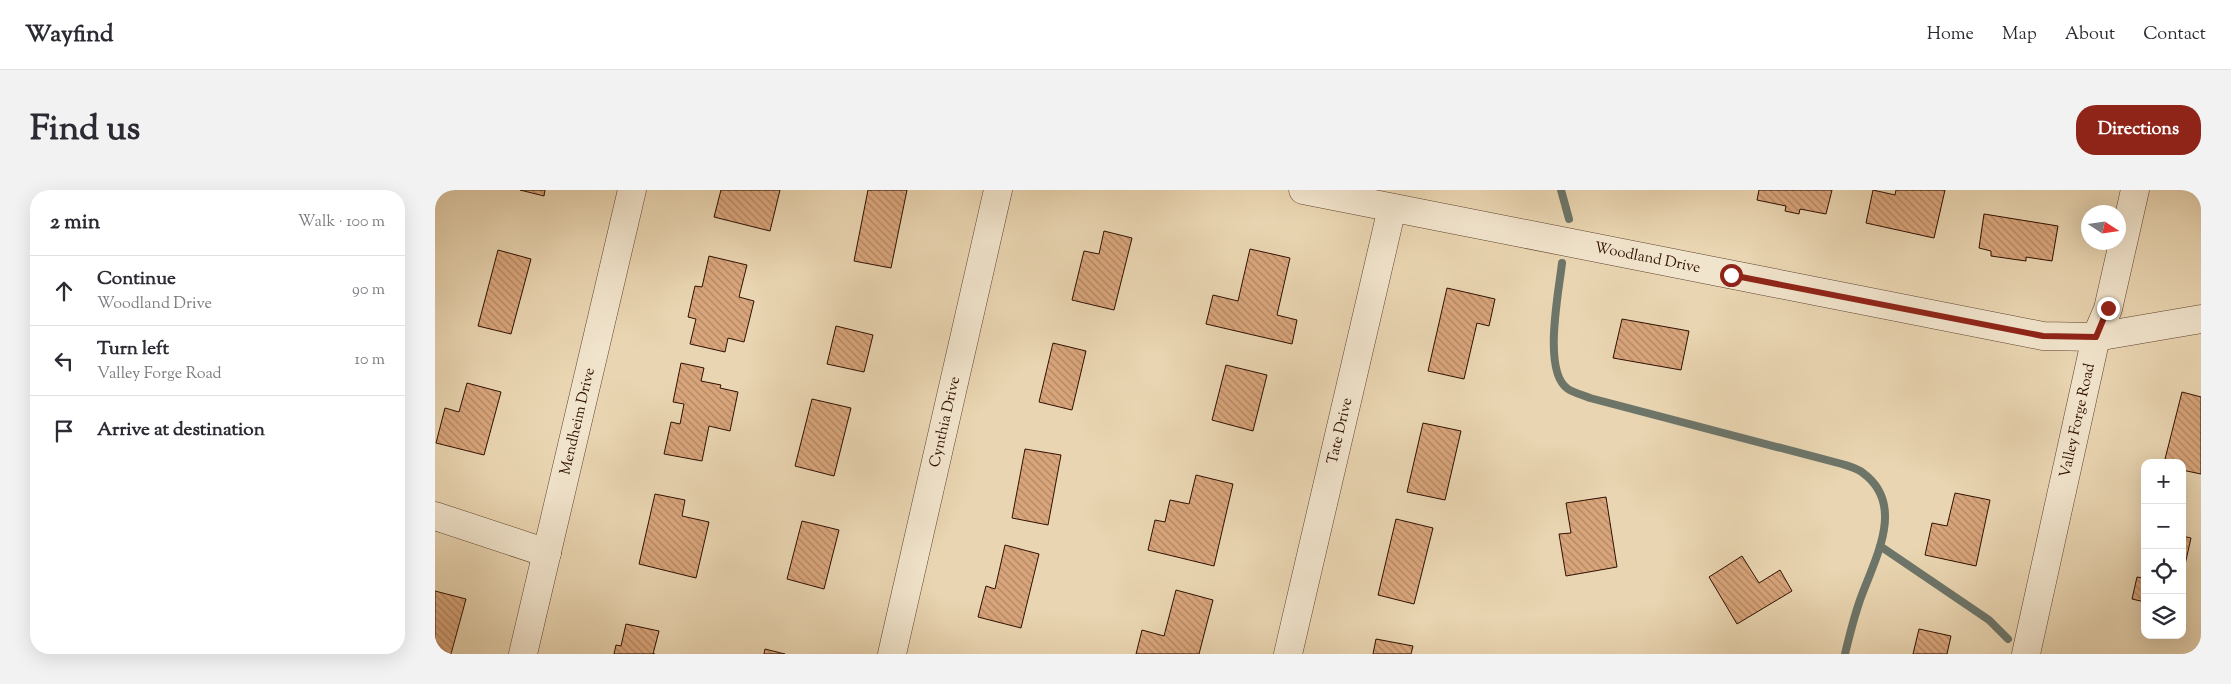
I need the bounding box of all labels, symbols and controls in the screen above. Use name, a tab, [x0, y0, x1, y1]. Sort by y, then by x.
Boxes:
text: Wayfind	[25, 18, 113, 52]
text: Home	[1927, 22, 1974, 48]
text: Map	[2002, 22, 2037, 48]
text: About	[2065, 22, 2115, 48]
text: Contact	[2143, 22, 2206, 48]
text: Find us	[30, 105, 140, 156]
button: Directions	[2076, 105, 2201, 155]
north arrow	[2081, 205, 2126, 250]
text: 2 min	[50, 208, 100, 238]
text: Walk · 100 m	[298, 211, 385, 234]
street label: Woodland Drive	[1592, 237, 1702, 279]
route start	[1720, 264, 1743, 287]
text: Continue	[97, 266, 176, 293]
icon: ahead	[50, 277, 78, 305]
text: 90 m	[352, 279, 385, 302]
text: Woodland Drive	[97, 293, 212, 316]
route end	[2097, 297, 2120, 320]
text: Turn left	[97, 336, 169, 363]
icon: left	[50, 347, 78, 375]
text: 10 m	[355, 349, 385, 372]
street label: Valley Forge Road	[2055, 361, 2101, 480]
text: Valley Forge Road	[97, 363, 222, 386]
street label: Mendheim Drive	[555, 366, 600, 477]
street label: Cynthia Drive	[924, 375, 966, 469]
street label: Tate Drive	[1322, 396, 1358, 466]
icon: arrive	[50, 417, 78, 445]
text: Arrive at destination	[97, 417, 265, 444]
map controls	[2141, 459, 2186, 639]
button: +	[2141, 459, 2186, 504]
button: −	[2141, 504, 2186, 549]
button: locate	[2141, 549, 2186, 594]
button: layers	[2141, 594, 2186, 639]

